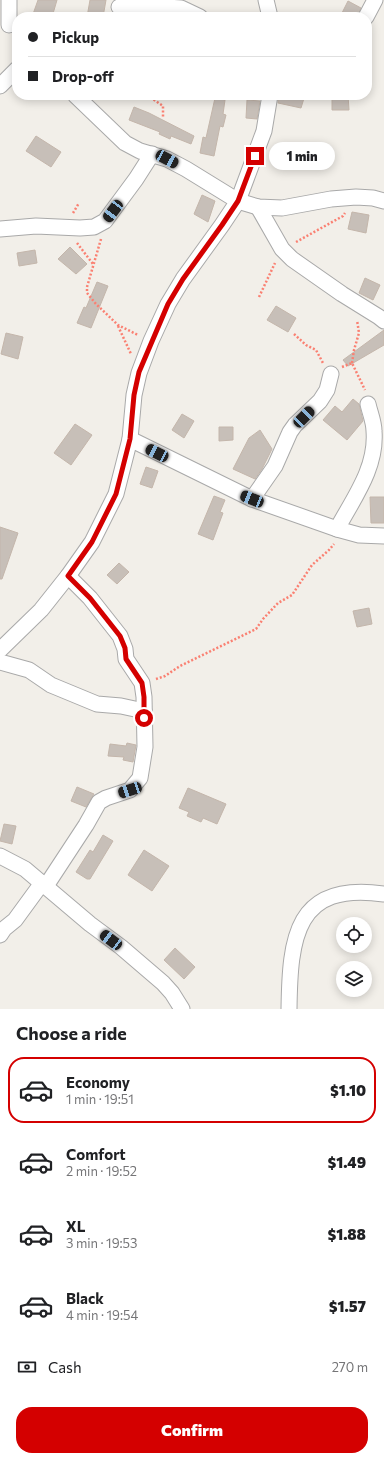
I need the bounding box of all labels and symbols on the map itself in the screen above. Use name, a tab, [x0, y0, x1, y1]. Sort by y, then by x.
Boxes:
callout: 1 min	[269, 142, 335, 170]
route end	[246, 147, 264, 165]
car	[154, 148, 180, 170]
car	[101, 198, 125, 224]
car	[291, 404, 317, 430]
car	[144, 442, 170, 464]
car	[239, 489, 265, 509]
route start	[135, 709, 153, 727]
car	[117, 781, 143, 799]
car	[98, 928, 124, 952]

